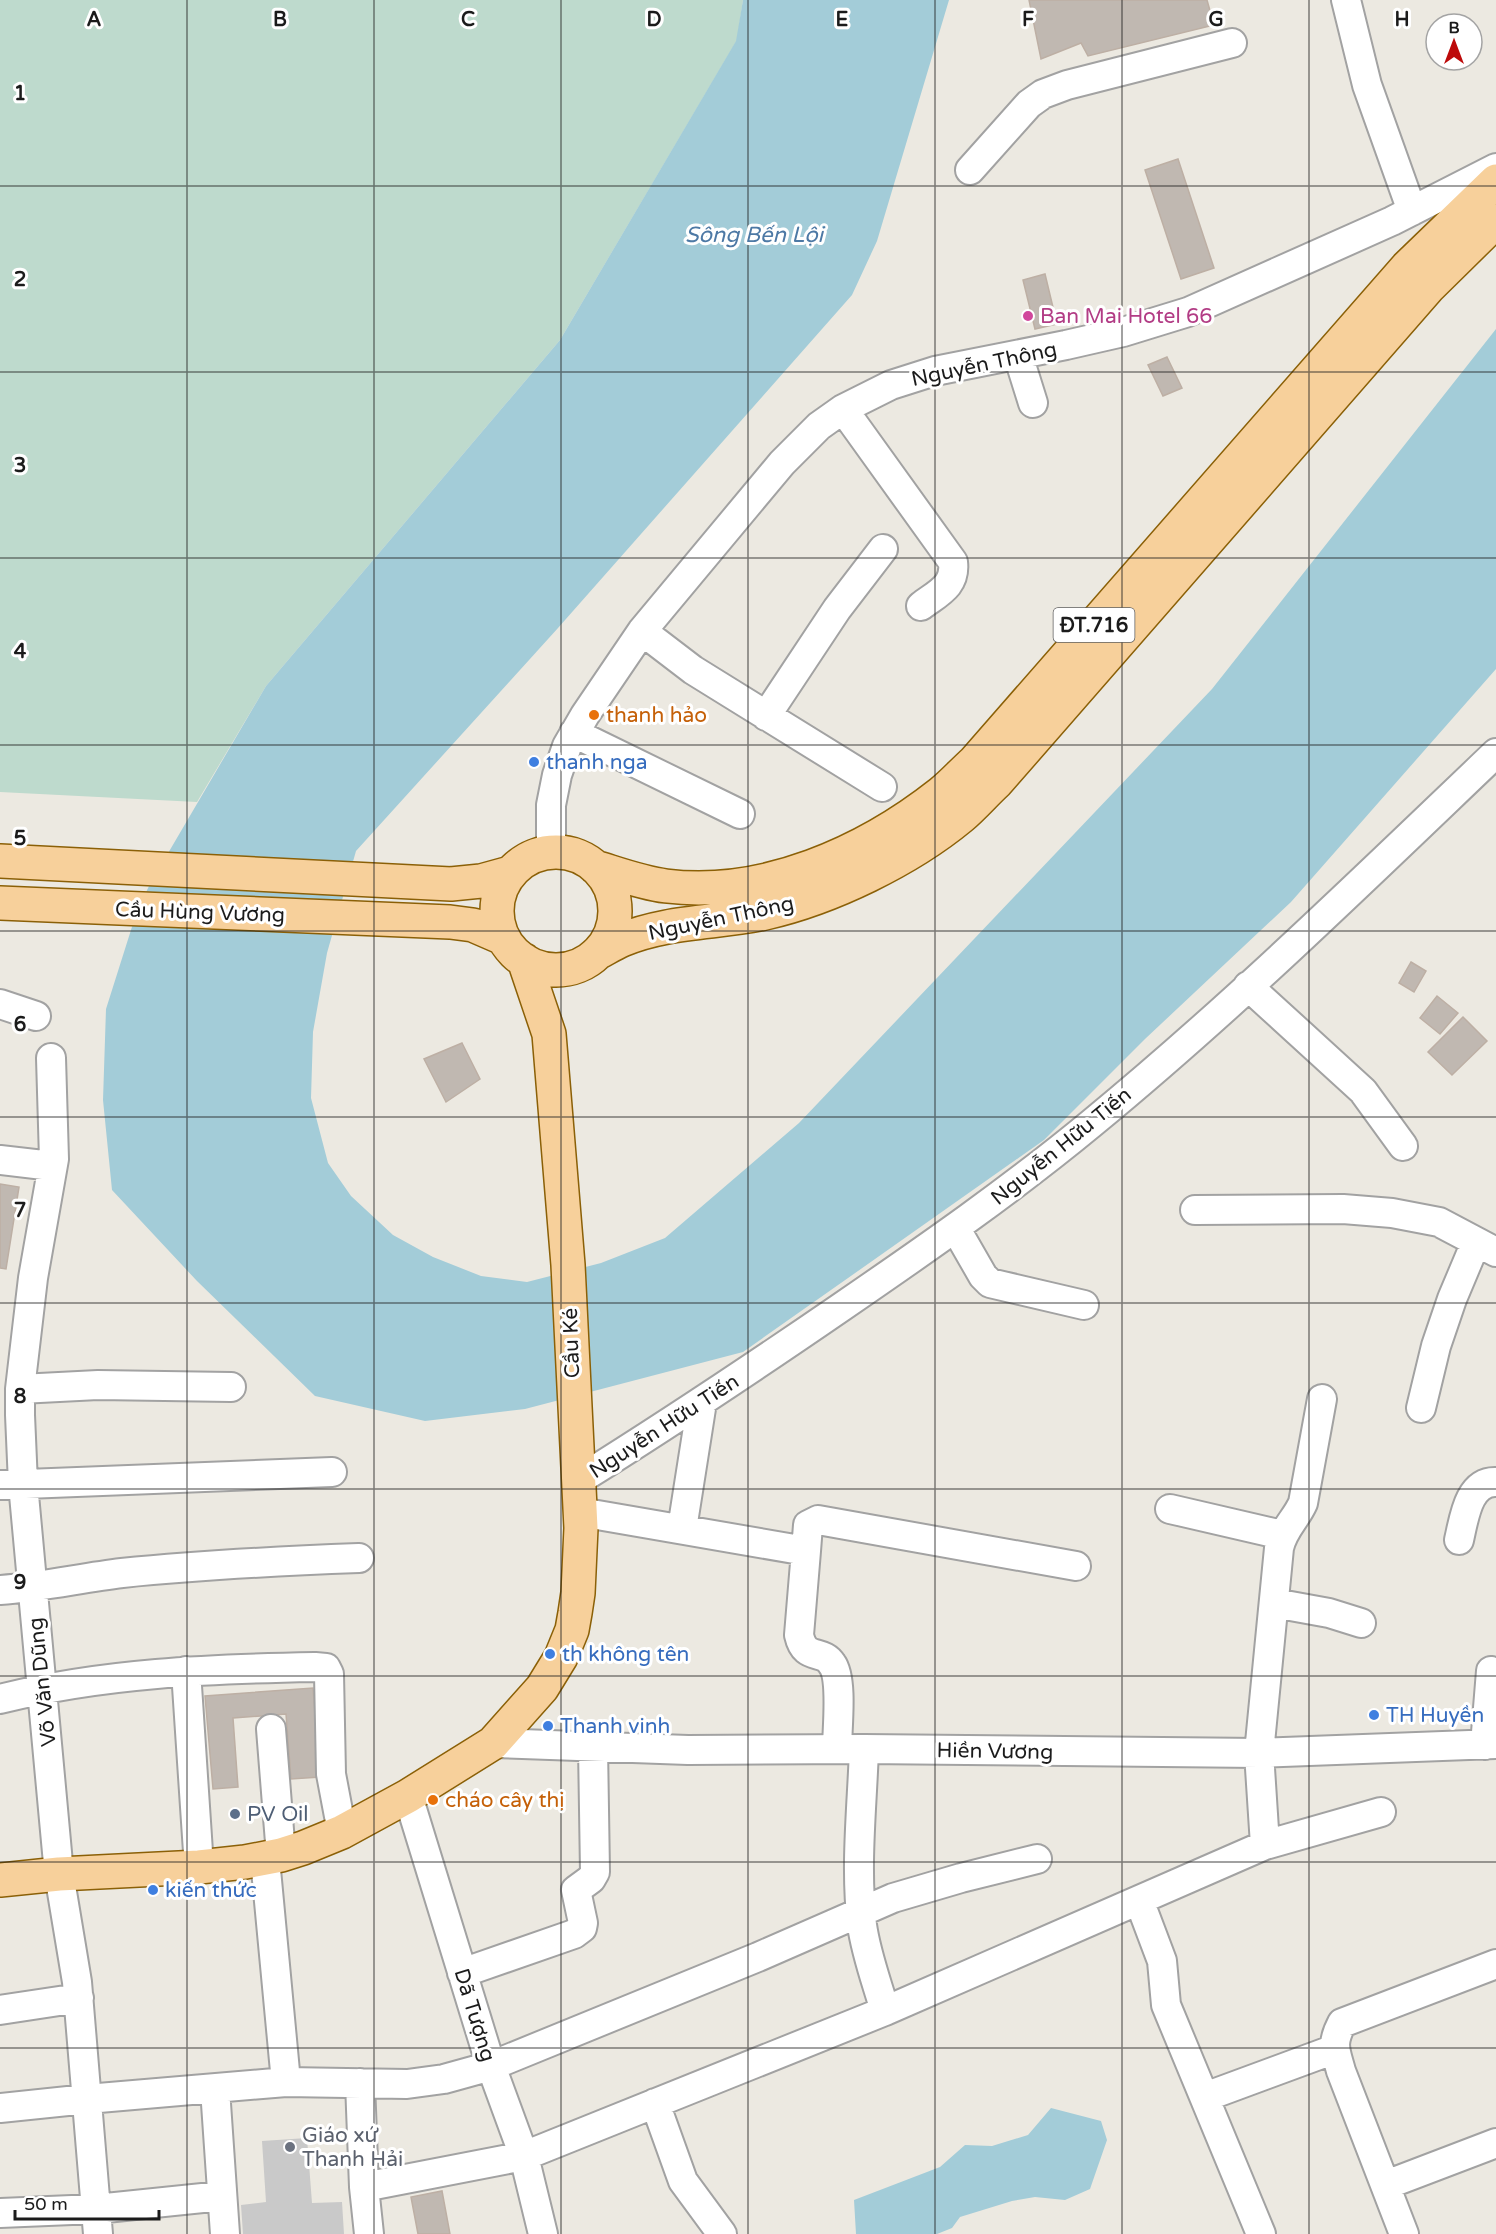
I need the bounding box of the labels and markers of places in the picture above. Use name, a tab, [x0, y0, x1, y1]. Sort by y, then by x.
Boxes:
place label: Ban Mai Hotel 66	[1040, 304, 1212, 329]
marker: Ban Mai Hotel 66	[1021, 309, 1035, 323]
place label: thanh hảo	[606, 703, 707, 728]
marker: thanh hảo	[587, 708, 601, 722]
place label: thanh nga	[546, 750, 648, 775]
marker: thanh nga	[527, 755, 541, 769]
place label: th không tên	[562, 1642, 689, 1667]
marker: th không tên	[543, 1647, 557, 1661]
place label: TH Huyền	[1386, 1703, 1484, 1728]
marker: TH Huyền	[1367, 1708, 1381, 1722]
place label: Thanh vinh	[560, 1714, 670, 1739]
marker: Thanh vinh	[541, 1719, 555, 1733]
place label: cháo cây thị	[445, 1788, 565, 1813]
marker: cháo cây thị	[426, 1793, 440, 1807]
place label: PV Oil	[247, 1802, 308, 1827]
marker: PV Oil	[228, 1807, 242, 1821]
place label: kiến thức	[165, 1878, 257, 1903]
marker: kiến thức	[146, 1883, 160, 1897]
place label: Giáo xứ Thanh Hải	[302, 2123, 403, 2172]
marker: Giáo xứ Thanh Hải	[283, 2140, 297, 2154]

